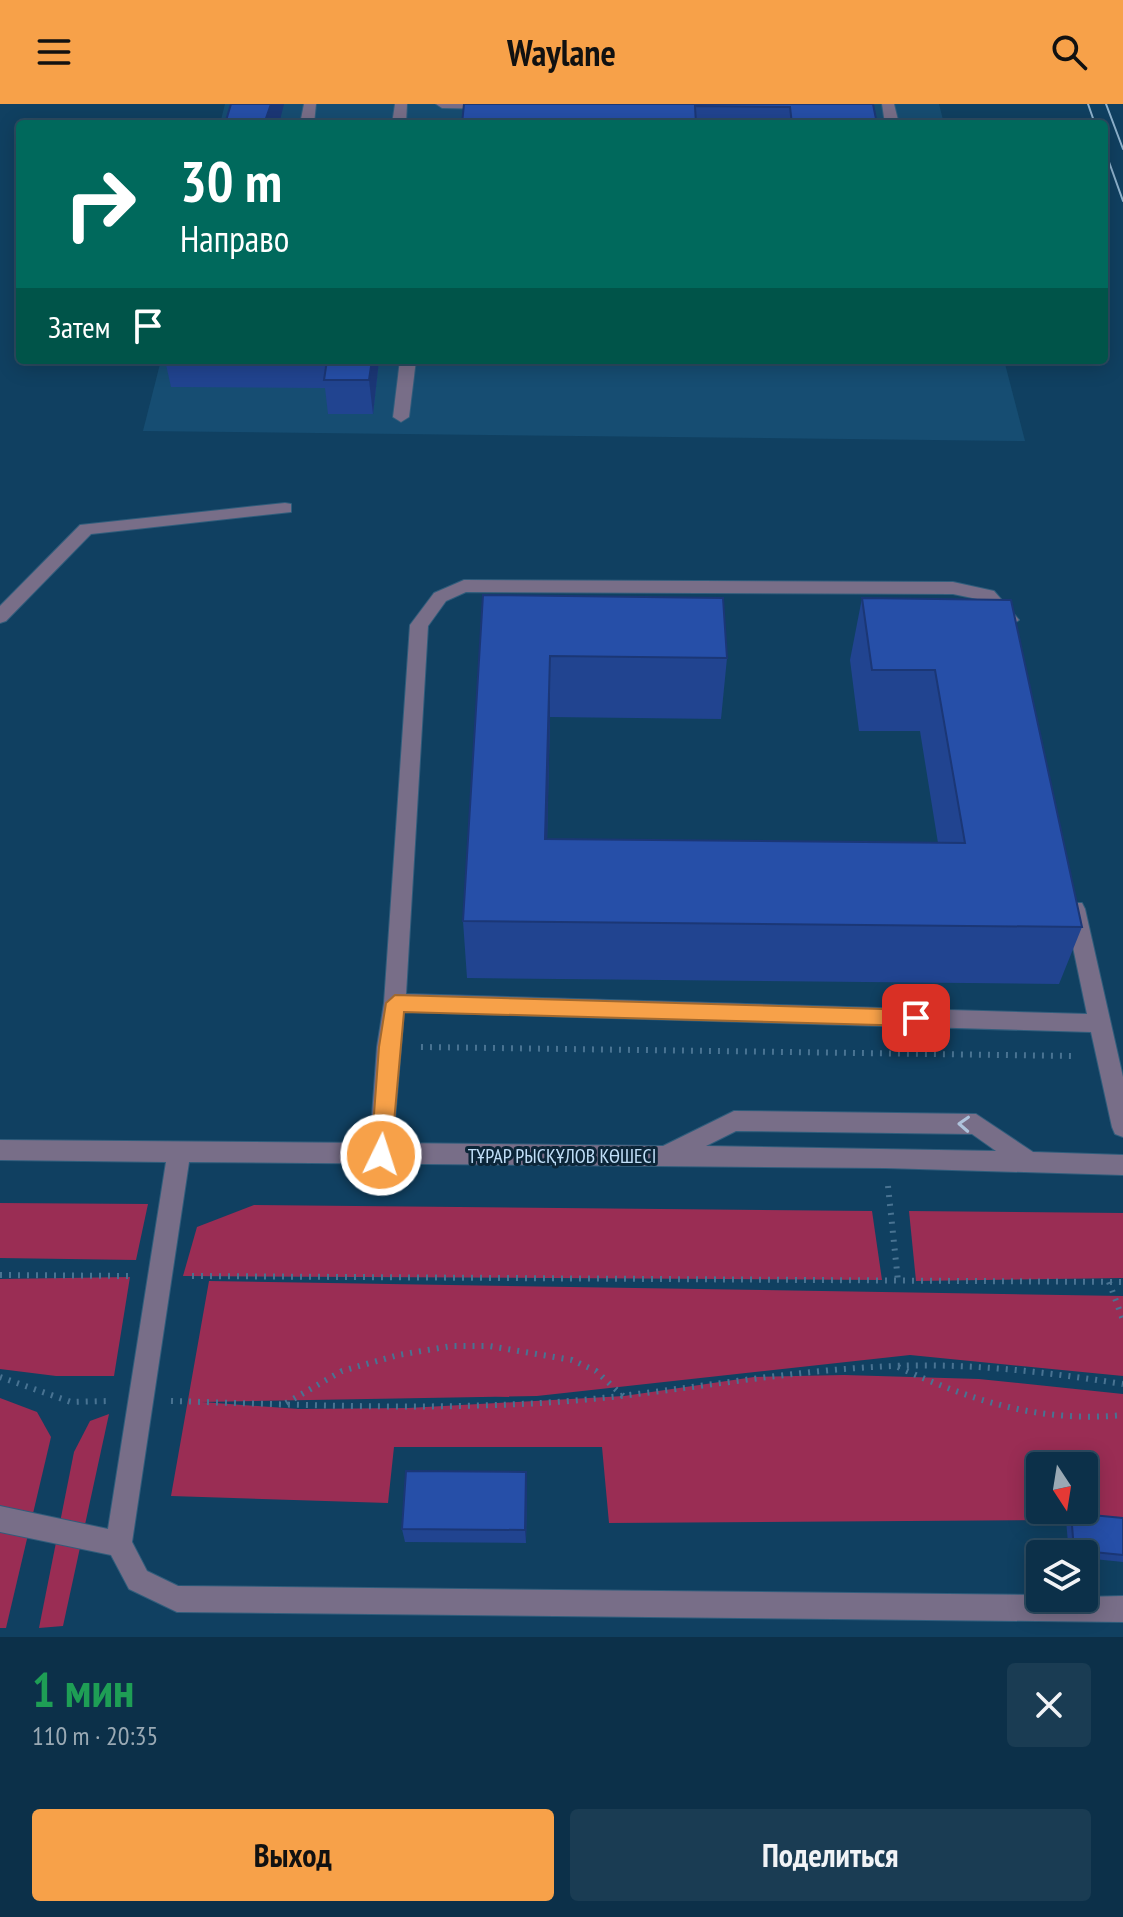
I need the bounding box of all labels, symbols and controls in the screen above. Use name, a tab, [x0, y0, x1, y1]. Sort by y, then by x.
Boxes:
text: Waylane	[507, 29, 616, 76]
icon: menu	[32, 30, 76, 74]
icon: search	[1047, 30, 1091, 74]
text: 30 m	[180, 145, 282, 217]
icon: right	[48, 152, 152, 256]
text: Направо	[180, 215, 289, 262]
icon: arrive	[126, 304, 170, 348]
text: Затем	[48, 307, 110, 346]
pin	[882, 984, 950, 1052]
icon: arrive	[894, 996, 938, 1040]
position arrow	[339, 1113, 423, 1197]
one-way arrow	[957, 1116, 970, 1133]
street label: ТҰРАР РЫСҚҰЛОВ КӨШЕСІ	[468, 1143, 656, 1169]
north arrow	[1026, 1452, 1098, 1524]
map controls	[1026, 1452, 1098, 1612]
button: layers	[1026, 1540, 1098, 1612]
text: 1 мин	[32, 1658, 134, 1720]
button: close	[1007, 1663, 1091, 1747]
text: 110 m · 20:35	[32, 1719, 158, 1752]
button: Выход	[32, 1809, 554, 1901]
button: Поделиться	[570, 1809, 1091, 1901]

